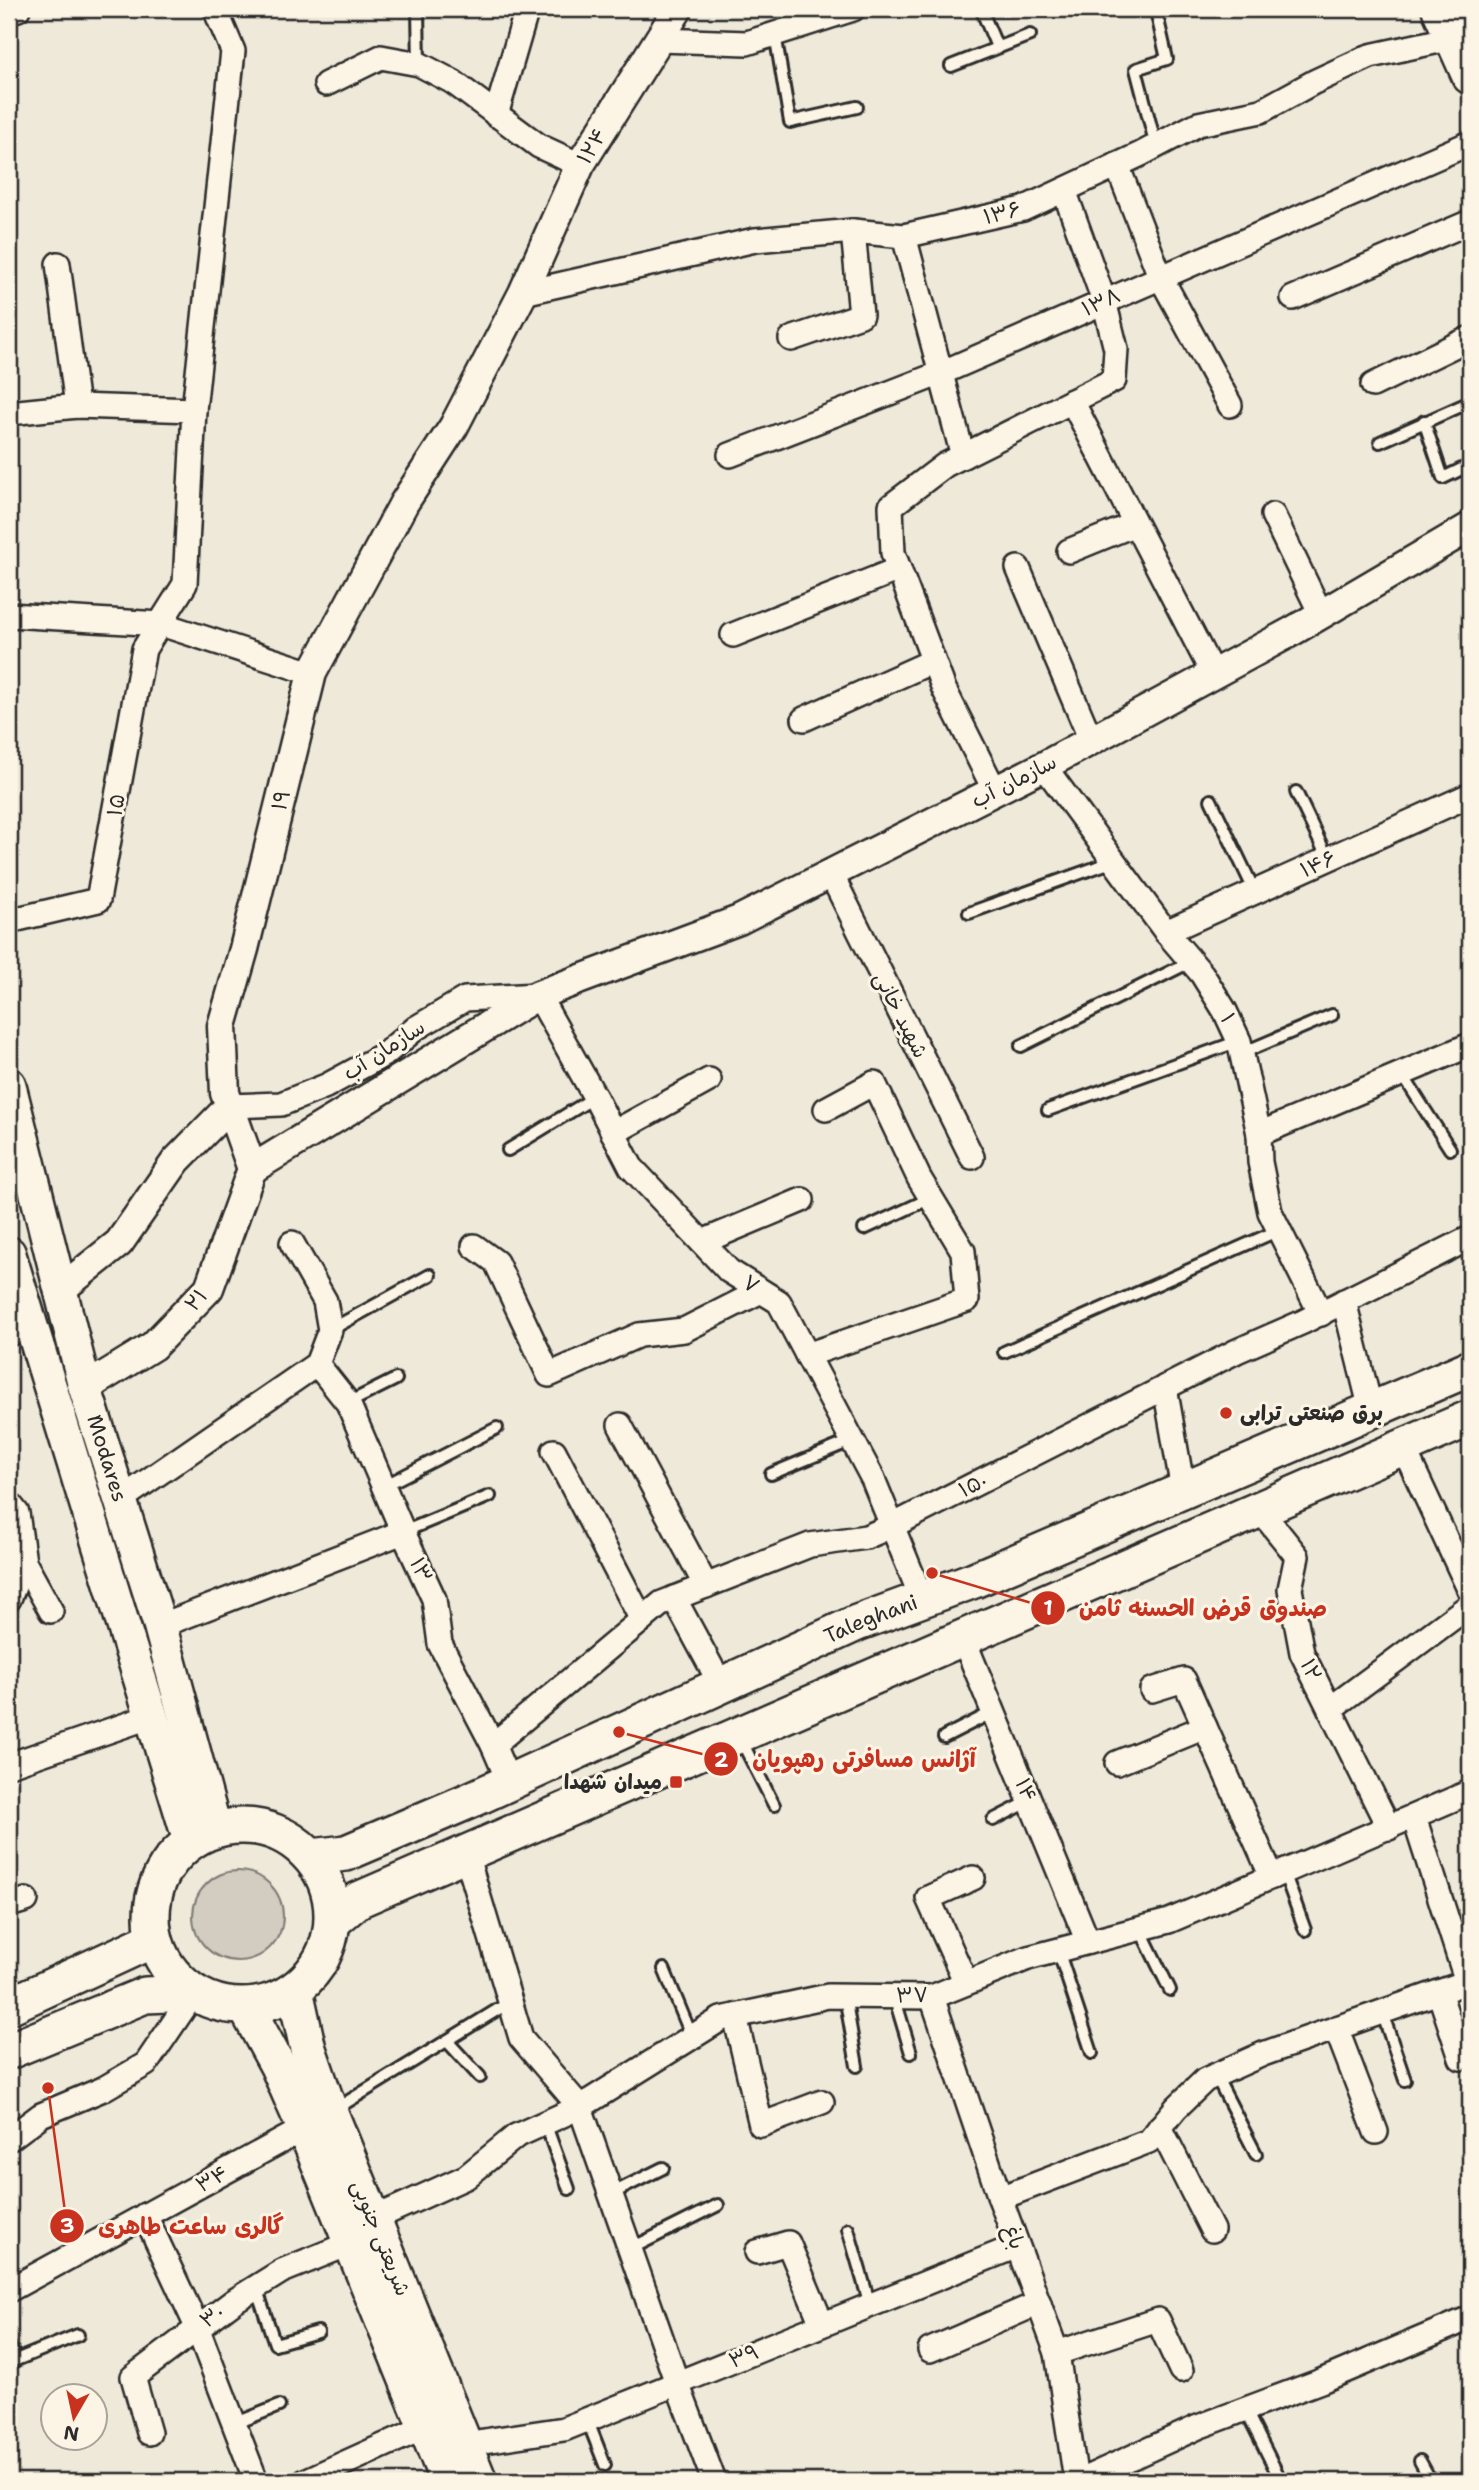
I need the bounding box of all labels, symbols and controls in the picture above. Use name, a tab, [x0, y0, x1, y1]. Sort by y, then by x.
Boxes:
street label: ۱۲۴	[570, 123, 614, 169]
street label: ۱۳۶	[980, 195, 1024, 231]
street label: ۱۳۸	[1077, 281, 1125, 323]
street label: سازمان آب	[966, 748, 1062, 814]
street label: ۱۹	[265, 787, 297, 813]
street label: ۱۵	[100, 792, 132, 818]
street label: ۱۴۶	[1296, 844, 1340, 884]
street label: شهید خانی	[867, 967, 935, 1063]
street label: ۱	[1214, 1008, 1242, 1028]
street label: سازمان آب	[338, 1013, 430, 1087]
street label: ۷	[737, 1268, 765, 1300]
street label: ۲۱	[178, 1283, 214, 1317]
place label: برق صنعتی ترابی	[1240, 1399, 1383, 1427]
marker: برق صنعتی ترابی	[1218, 1405, 1234, 1421]
street label: Modares	[80, 1411, 134, 1505]
street label: ۱۵۰	[954, 1466, 992, 1504]
street label: ۱۳	[403, 1553, 439, 1587]
callout: صندوق قرض الحسنه ثامن	[1030, 1586, 1341, 1630]
street label: Taleghani	[819, 1588, 922, 1650]
text: صندوق قرض الحسنه ثامن	[1079, 1593, 1327, 1623]
text: 1	[1043, 1594, 1053, 1622]
street label: ۱۲	[1294, 1654, 1328, 1686]
callout: آژانس مسافرتی رهپویان	[703, 1737, 990, 1781]
text: آژانس مسافرتی رهپویان	[752, 1744, 978, 1774]
text: 2	[714, 1746, 729, 1774]
place label: میدان شهدا	[564, 1768, 662, 1796]
marker: میدان شهدا	[668, 1774, 684, 1790]
street label: ۱۴	[1009, 1774, 1043, 1806]
street label: ۳۷	[896, 1980, 928, 2010]
street label: ۳۴	[191, 2159, 233, 2199]
street label: شریعتی جنوبی	[345, 2176, 417, 2300]
callout: گالری ساعت طاهری	[50, 2204, 298, 2248]
text: گالری ساعت طاهری	[98, 2211, 284, 2241]
text: 3	[60, 2212, 74, 2240]
street label: باغ	[996, 2221, 1031, 2254]
street label: ۳۰	[194, 2298, 230, 2334]
street label: ۳۹	[725, 2337, 763, 2375]
north arrow	[38, 2382, 108, 2452]
text: N	[62, 2420, 81, 2447]

